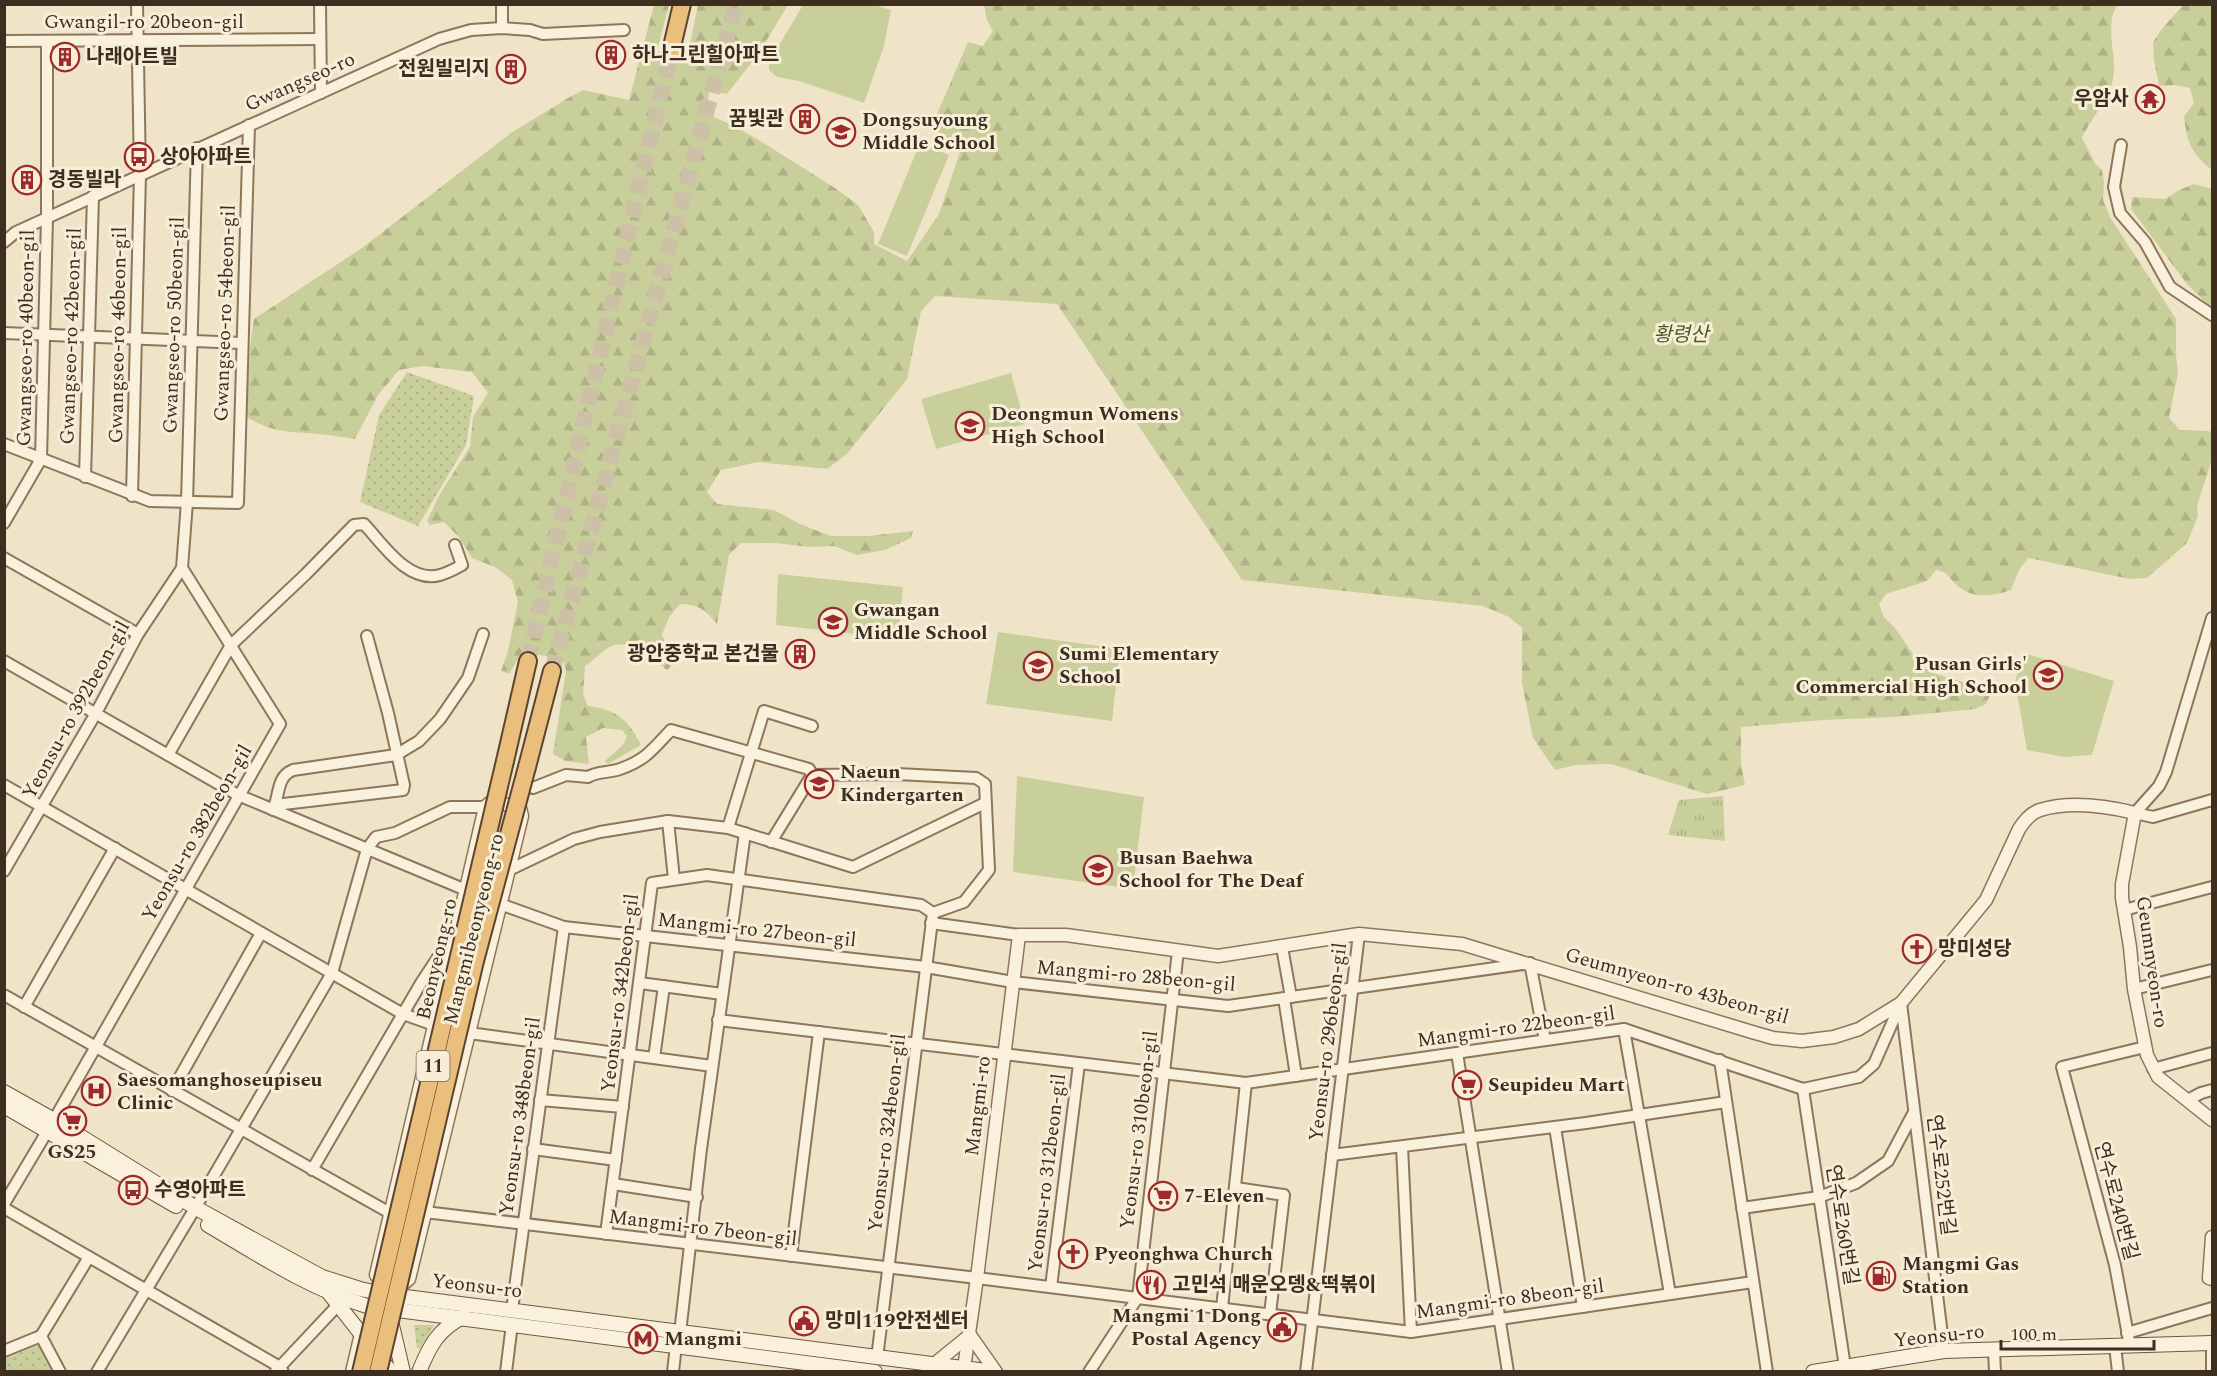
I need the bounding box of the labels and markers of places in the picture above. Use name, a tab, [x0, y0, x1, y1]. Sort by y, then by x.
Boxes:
building icon: 하나그린힐아파트	[595, 39, 627, 71]
place label: 하나그린힐아파트	[632, 40, 779, 70]
building icon: 나래아트빌	[49, 41, 81, 73]
place label: 나래아트빌	[86, 42, 178, 72]
building icon: 전원빌리지	[495, 53, 527, 85]
place label: 전원빌리지	[398, 54, 490, 84]
temple icon: 우암사	[2134, 83, 2166, 115]
place label: 우암사	[2074, 84, 2129, 114]
building icon: 꿈빛관	[789, 103, 821, 135]
place label: 꿈빛관	[729, 104, 785, 134]
place label: Dongsuyoung Middle School	[862, 105, 996, 158]
school or university icon: Dongsuyoung Middle School	[825, 116, 857, 148]
bus stop icon: 상아아파트	[123, 141, 155, 173]
place label: 상아아파트	[160, 142, 252, 172]
building icon: 경동빌라	[11, 164, 43, 196]
place label: 경동빌라	[48, 165, 122, 195]
place label: Deongmun Womens High School	[991, 399, 1179, 452]
school or university icon: Deongmun Womens High School	[954, 410, 986, 442]
place label: Gwangan Middle School	[854, 595, 988, 648]
school or university icon: Gwangan Middle School	[817, 606, 849, 638]
building icon: 광안중학교 본건물	[784, 638, 816, 670]
place label: 광안중학교 본건물	[627, 639, 779, 669]
place label: Sumi Elementary School	[1059, 639, 1220, 692]
place label: Pusan Girls' Commercial High School	[1796, 649, 2027, 702]
school or university icon: Sumi Elementary School	[1022, 650, 1054, 682]
school or university icon: Pusan Girls' Commercial High School	[2032, 659, 2064, 691]
place label: Naeun Kindergarten	[840, 757, 964, 810]
school or university icon: Naeun Kindergarten	[803, 768, 835, 800]
place label: Busan Baehwa School for The Deaf	[1119, 843, 1305, 896]
school or university icon: Busan Baehwa School for The Deaf	[1082, 854, 1114, 886]
church icon: 망미성당	[1901, 933, 1933, 965]
place label: 망미성당	[1938, 934, 2012, 964]
place label: Saesomanghoseupiseu Clinic	[117, 1065, 323, 1118]
supermarket icon: Seupideu Mart	[1451, 1069, 1483, 1101]
place label: Seupideu Mart	[1488, 1070, 1625, 1100]
hospital icon: Saesomanghoseupiseu Clinic	[80, 1075, 112, 1107]
supermarket icon: GS25	[56, 1105, 88, 1137]
place label: GS25	[48, 1137, 97, 1167]
bus stop icon: 수영아파트	[117, 1174, 149, 1206]
place label: 수영아파트	[154, 1175, 246, 1205]
supermarket icon: 7-Eleven	[1147, 1180, 1179, 1212]
place label: 7-Eleven	[1184, 1181, 1265, 1211]
church icon: Pyeonghwa Church	[1057, 1238, 1089, 1270]
place label: Pyeonghwa Church	[1094, 1239, 1273, 1269]
place label: Mangmi Gas Station	[1902, 1249, 2019, 1302]
fuel station icon: Mangmi Gas Station	[1865, 1260, 1897, 1292]
restaurant icon: 고민석 매운오뎅&떡볶이	[1135, 1269, 1167, 1301]
place label: 고민석 매운오뎅&떡볶이	[1172, 1270, 1376, 1300]
place label: Mangmi 1 Dong Postal Agency	[1112, 1301, 1262, 1354]
public building icon: 망미119안전센터	[788, 1305, 820, 1337]
place label: 망미119안전센터	[825, 1306, 969, 1336]
public building icon: Mangmi 1 Dong Postal Agency	[1266, 1311, 1298, 1343]
metro station icon: Mangmi	[627, 1323, 659, 1355]
place label: Mangmi	[664, 1324, 742, 1354]

